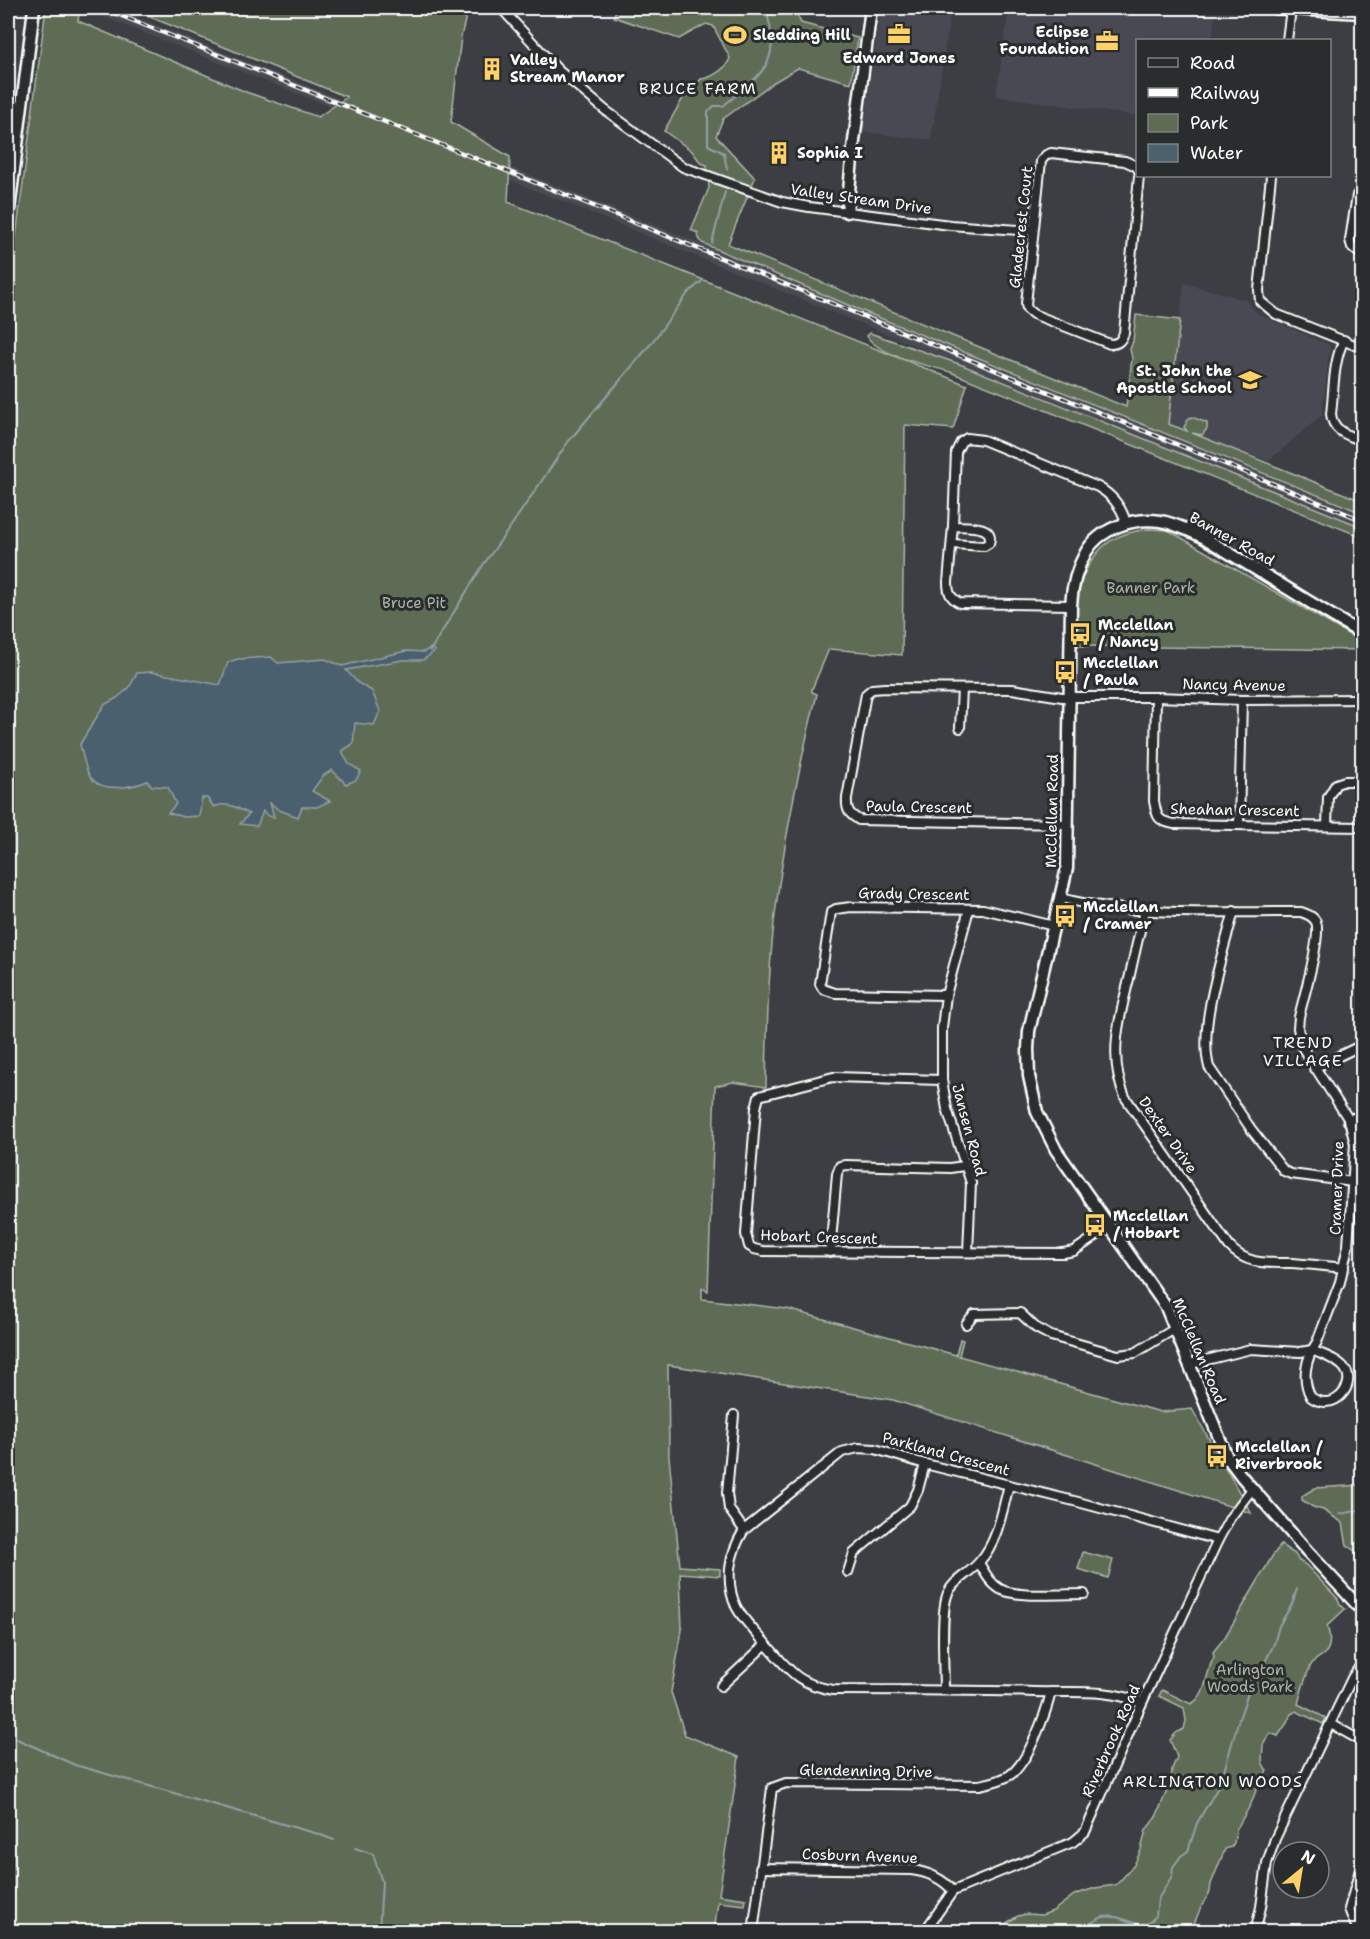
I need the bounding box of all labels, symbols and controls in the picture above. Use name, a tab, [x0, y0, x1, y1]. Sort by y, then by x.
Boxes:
office icon: Edward Jones	[886, 21, 912, 47]
sports icon: Sledding Hill	[722, 22, 748, 48]
place label: Eclipse Foundation	[1000, 22, 1089, 59]
place label: Sledding Hill	[753, 25, 851, 45]
office icon: Eclipse Foundation	[1094, 28, 1120, 54]
legend	[1136, 39, 1331, 177]
place label: Edward Jones	[843, 48, 955, 68]
place label: Valley Stream Manor	[510, 50, 625, 87]
text: Road	[1190, 51, 1235, 75]
building icon: Valley Stream Manor	[479, 56, 505, 82]
district label: BRUCE FARM	[639, 78, 757, 99]
text: Railway	[1190, 81, 1260, 105]
text: Park	[1190, 111, 1229, 135]
building icon: Sophia I	[766, 140, 792, 166]
text: Water	[1190, 141, 1243, 165]
place label: Sophia I	[797, 143, 863, 163]
street label: Gladecrest Court	[1005, 165, 1037, 289]
street label: Valley Stream Drive	[789, 179, 933, 219]
place label: St. John the Apostle School	[1116, 361, 1232, 398]
school or university icon: St. John the Apostle School	[1237, 367, 1263, 393]
street label: Banner Road	[1186, 507, 1279, 571]
park label: Banner Park	[1107, 578, 1195, 598]
park label: Bruce Pit	[382, 593, 446, 613]
place label: Mcclellan / Nancy	[1098, 615, 1174, 652]
bus stop icon: Mcclellan / Nancy	[1067, 621, 1093, 647]
place label: Mcclellan / Paula	[1083, 653, 1159, 690]
bus stop icon: Mcclellan / Paula	[1052, 659, 1078, 685]
street label: Nancy Avenue	[1182, 674, 1286, 696]
street label: McClellan Road	[1041, 754, 1063, 868]
street label: Paula Crescent	[866, 796, 972, 818]
street label: Sheahan Crescent	[1170, 799, 1300, 821]
street label: Grady Crescent	[858, 883, 970, 905]
place label: Mcclellan / Cramer	[1083, 897, 1159, 934]
bus stop icon: Mcclellan / Cramer	[1052, 903, 1078, 929]
district label: TREND VILLAGE	[1263, 1032, 1343, 1071]
street label: Jansen Road	[947, 1082, 991, 1179]
street label: Dexter Drive	[1134, 1093, 1202, 1177]
street label: Cramer Drive	[1325, 1141, 1349, 1235]
place label: Mcclellan / Hobart	[1113, 1206, 1189, 1243]
bus stop icon: Mcclellan / Hobart	[1082, 1212, 1108, 1238]
street label: Hobart Crescent	[760, 1225, 878, 1249]
street label: McClellan Road	[1168, 1295, 1231, 1408]
street label: Parkland Crescent	[880, 1427, 1012, 1481]
place label: Mcclellan / Riverbrook	[1235, 1437, 1324, 1474]
bus stop icon: Mcclellan / Riverbrook	[1204, 1443, 1230, 1469]
park label: Arlington Woods Park	[1207, 1660, 1293, 1697]
street label: Riverbrook Road	[1077, 1681, 1145, 1801]
street label: Glendenning Drive	[799, 1760, 933, 1782]
district label: ARLINGTON WOODS	[1123, 1771, 1303, 1792]
north arrow	[1271, 1840, 1331, 1900]
street label: Cosburn Avenue	[802, 1844, 918, 1868]
text: N	[1298, 1845, 1319, 1870]

